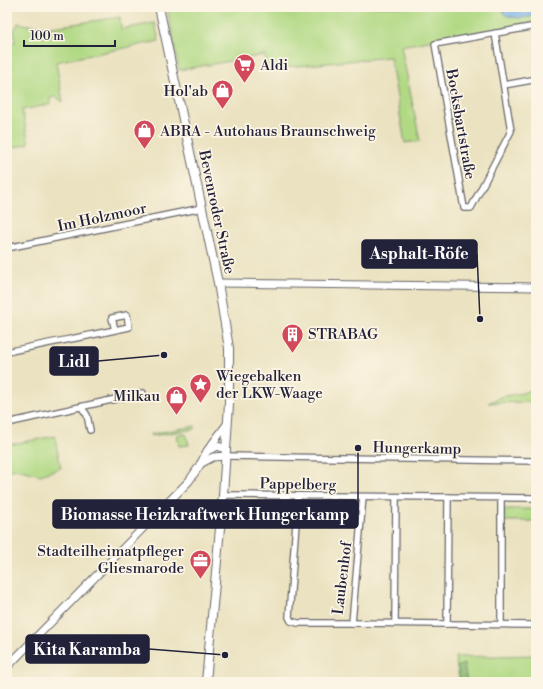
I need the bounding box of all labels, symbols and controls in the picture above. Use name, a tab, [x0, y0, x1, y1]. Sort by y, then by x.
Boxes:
scale bar	[24, 22, 115, 48]
text: 100 m	[30, 29, 64, 44]
supermarket icon: Aldi	[231, 52, 257, 85]
place label: Aldi	[259, 56, 288, 75]
street label: Bocksbartstraße	[441, 66, 480, 181]
shop icon: Hol'ab	[210, 78, 236, 111]
place label: Hol'ab	[164, 82, 208, 101]
shop icon: ABRA - Autohaus Braunschweig	[132, 118, 158, 151]
place label: ABRA - Autohaus Braunschweig	[159, 122, 376, 141]
street label: Bevenroder Straße	[194, 147, 239, 276]
street label: Im Holzmoor	[56, 199, 149, 236]
callout: Asphalt-Röfe	[362, 240, 477, 268]
text: Asphalt-Röfe	[368, 244, 469, 264]
building icon: STRABAG	[279, 321, 305, 354]
place label: STRABAG	[308, 325, 378, 344]
callout: Lidl	[50, 347, 98, 375]
text: Lidl	[58, 352, 90, 372]
place label: Wiegebalken der LKW-Waage	[215, 367, 323, 403]
place icon: Wiegebalken der LKW-Waage	[187, 372, 213, 405]
shop icon: Milkau	[163, 383, 189, 416]
place label: Milkau	[113, 387, 160, 406]
street label: Hungerkamp	[373, 438, 461, 459]
street label: Pappelberg	[259, 474, 337, 495]
callout: Biomasse Heizkraftwerk Hungerkamp	[53, 500, 358, 528]
text: Biomasse Heizkraftwerk Hungerkamp	[61, 505, 349, 525]
street label: Laubenhof	[329, 540, 356, 616]
place label: Stadteilheimatpfleger Gliesmarode	[37, 542, 185, 578]
office icon: Stadteilheimatpfleger Gliesmarode	[187, 547, 213, 580]
callout: Kita Karamba	[26, 635, 149, 663]
text: Kita Karamba	[33, 640, 141, 660]

